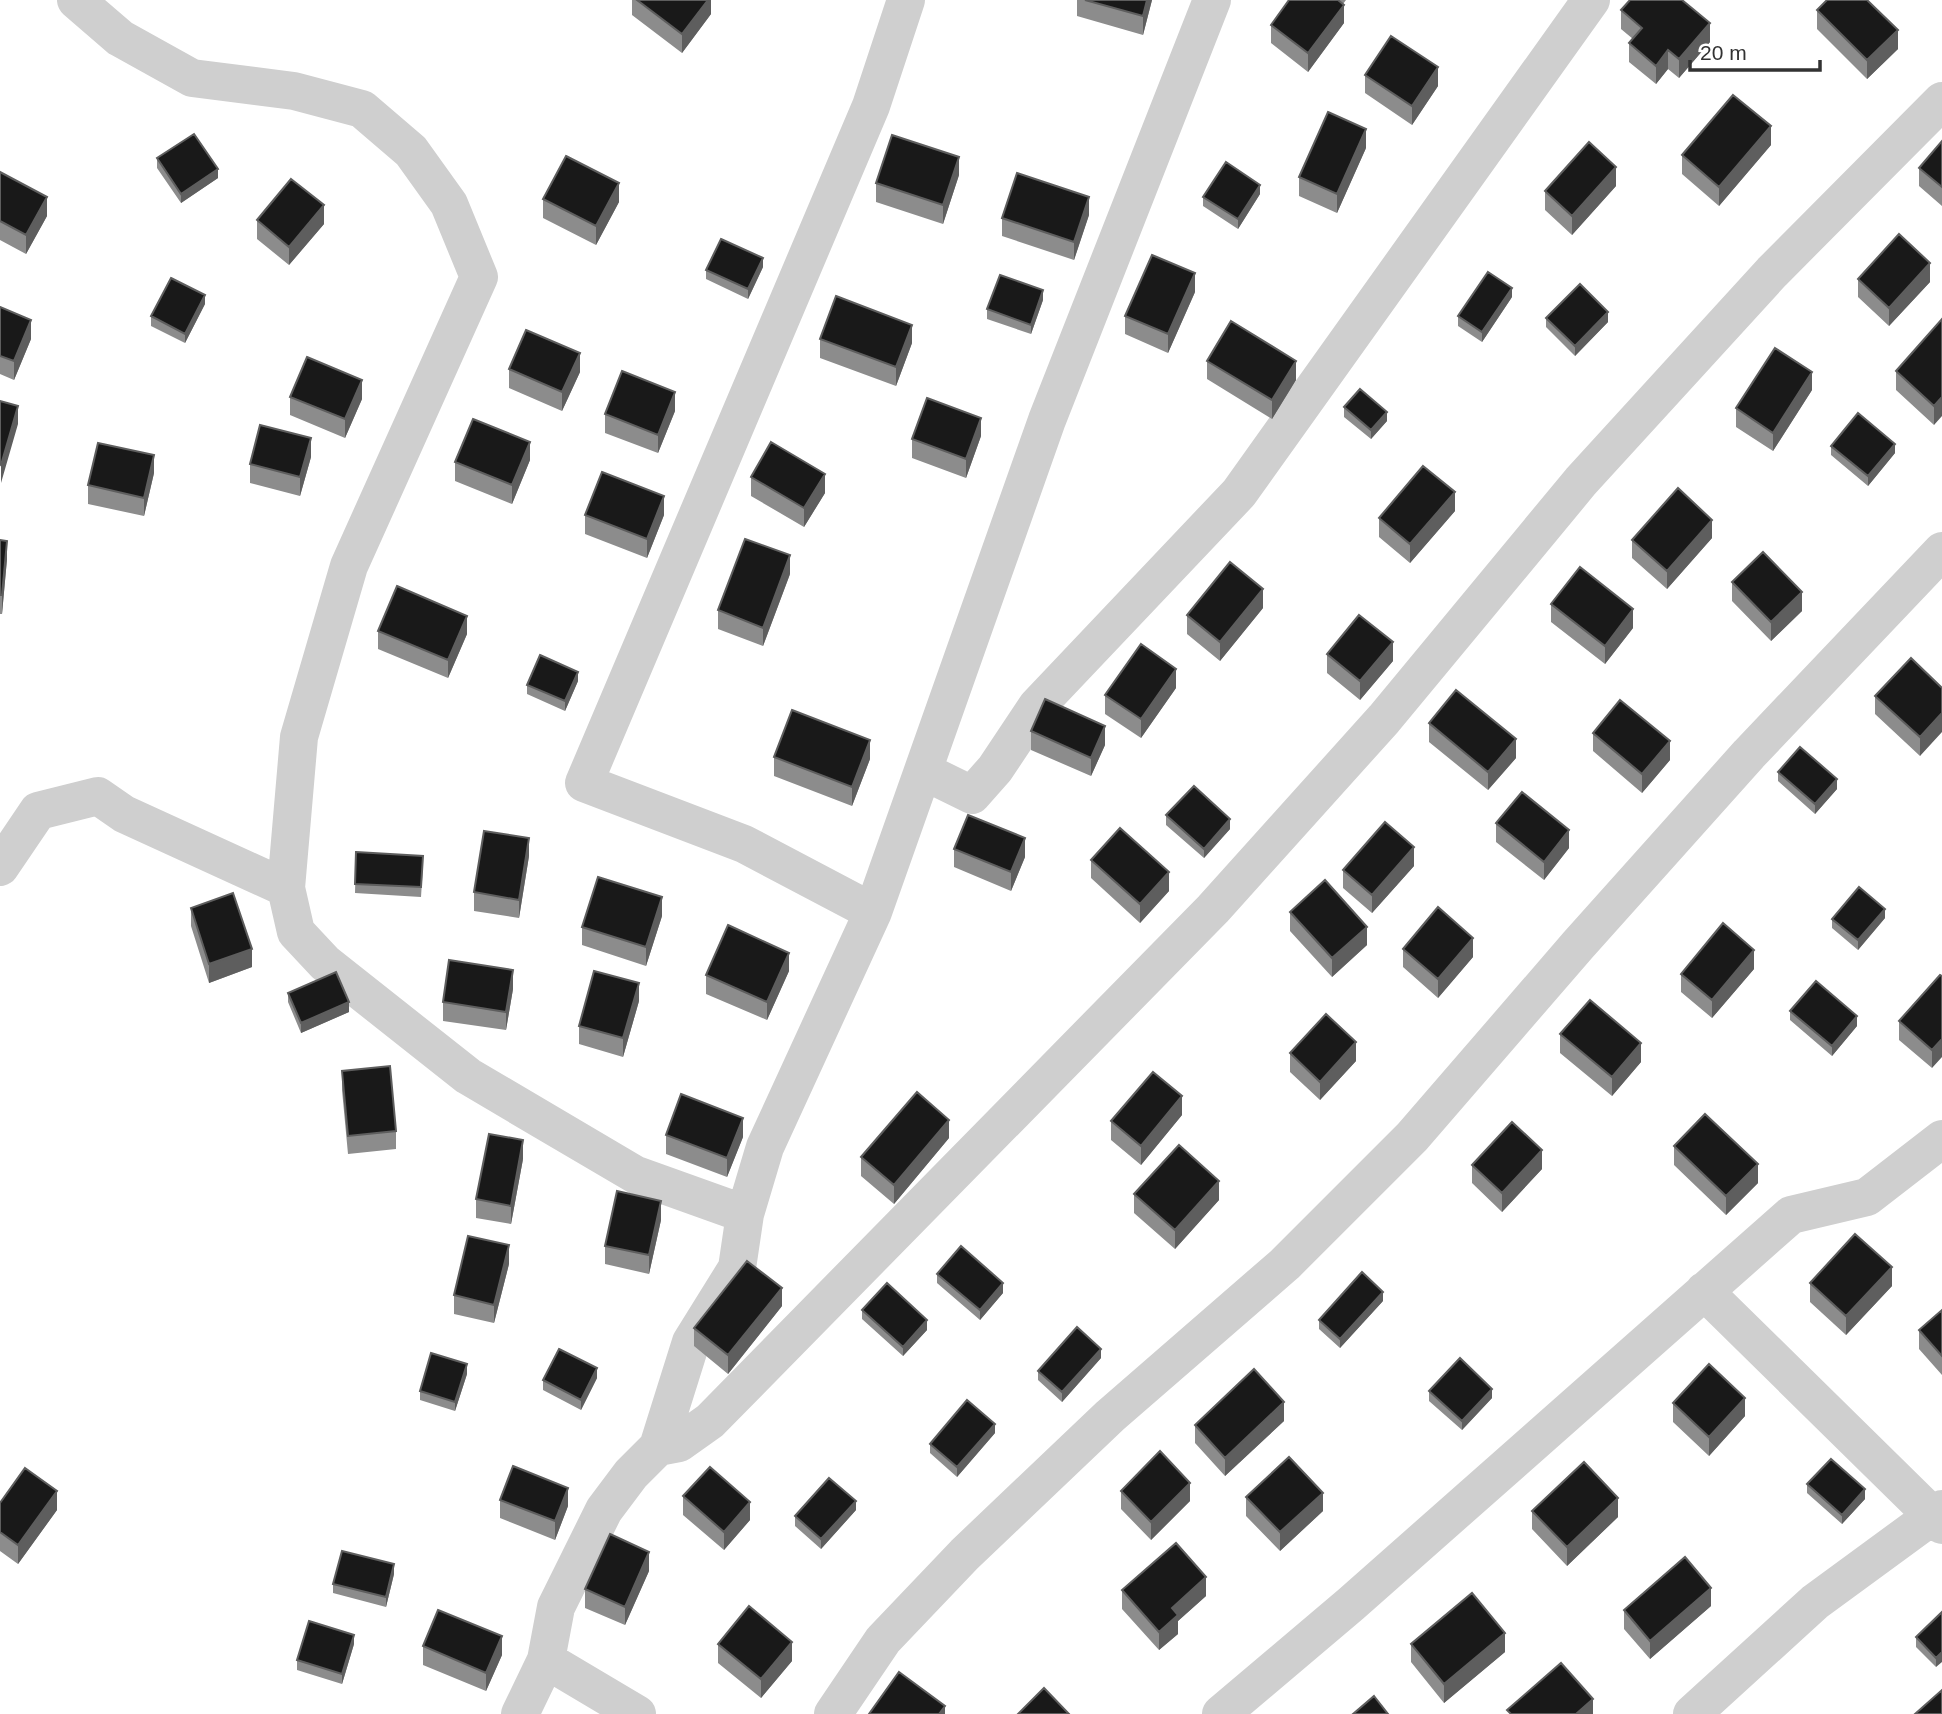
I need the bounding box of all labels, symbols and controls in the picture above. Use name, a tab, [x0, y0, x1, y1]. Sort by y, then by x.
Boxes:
scale bar	[1690, 28, 1820, 72]
text: 20 m	[1700, 41, 1747, 64]

